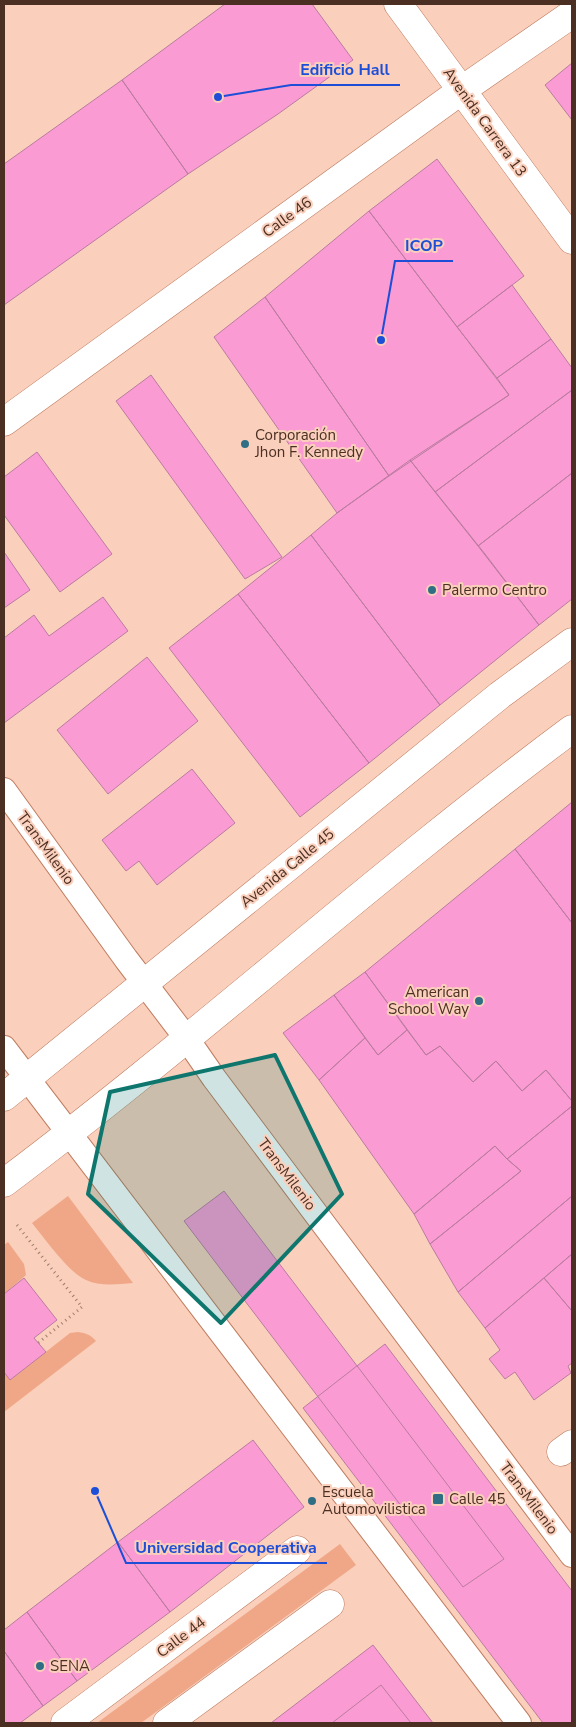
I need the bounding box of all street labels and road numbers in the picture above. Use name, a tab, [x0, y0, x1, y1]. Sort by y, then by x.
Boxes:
street label: Avenida Carrera 13	[439, 63, 531, 181]
street label: Calle 46	[258, 192, 316, 242]
street label: TransMilenio	[13, 807, 79, 889]
street label: Avenida Calle 45	[236, 824, 338, 912]
street label: TransMilenio	[253, 1134, 321, 1214]
street label: TransMilenio	[495, 1458, 563, 1538]
street label: Calle 44	[152, 1612, 210, 1662]

